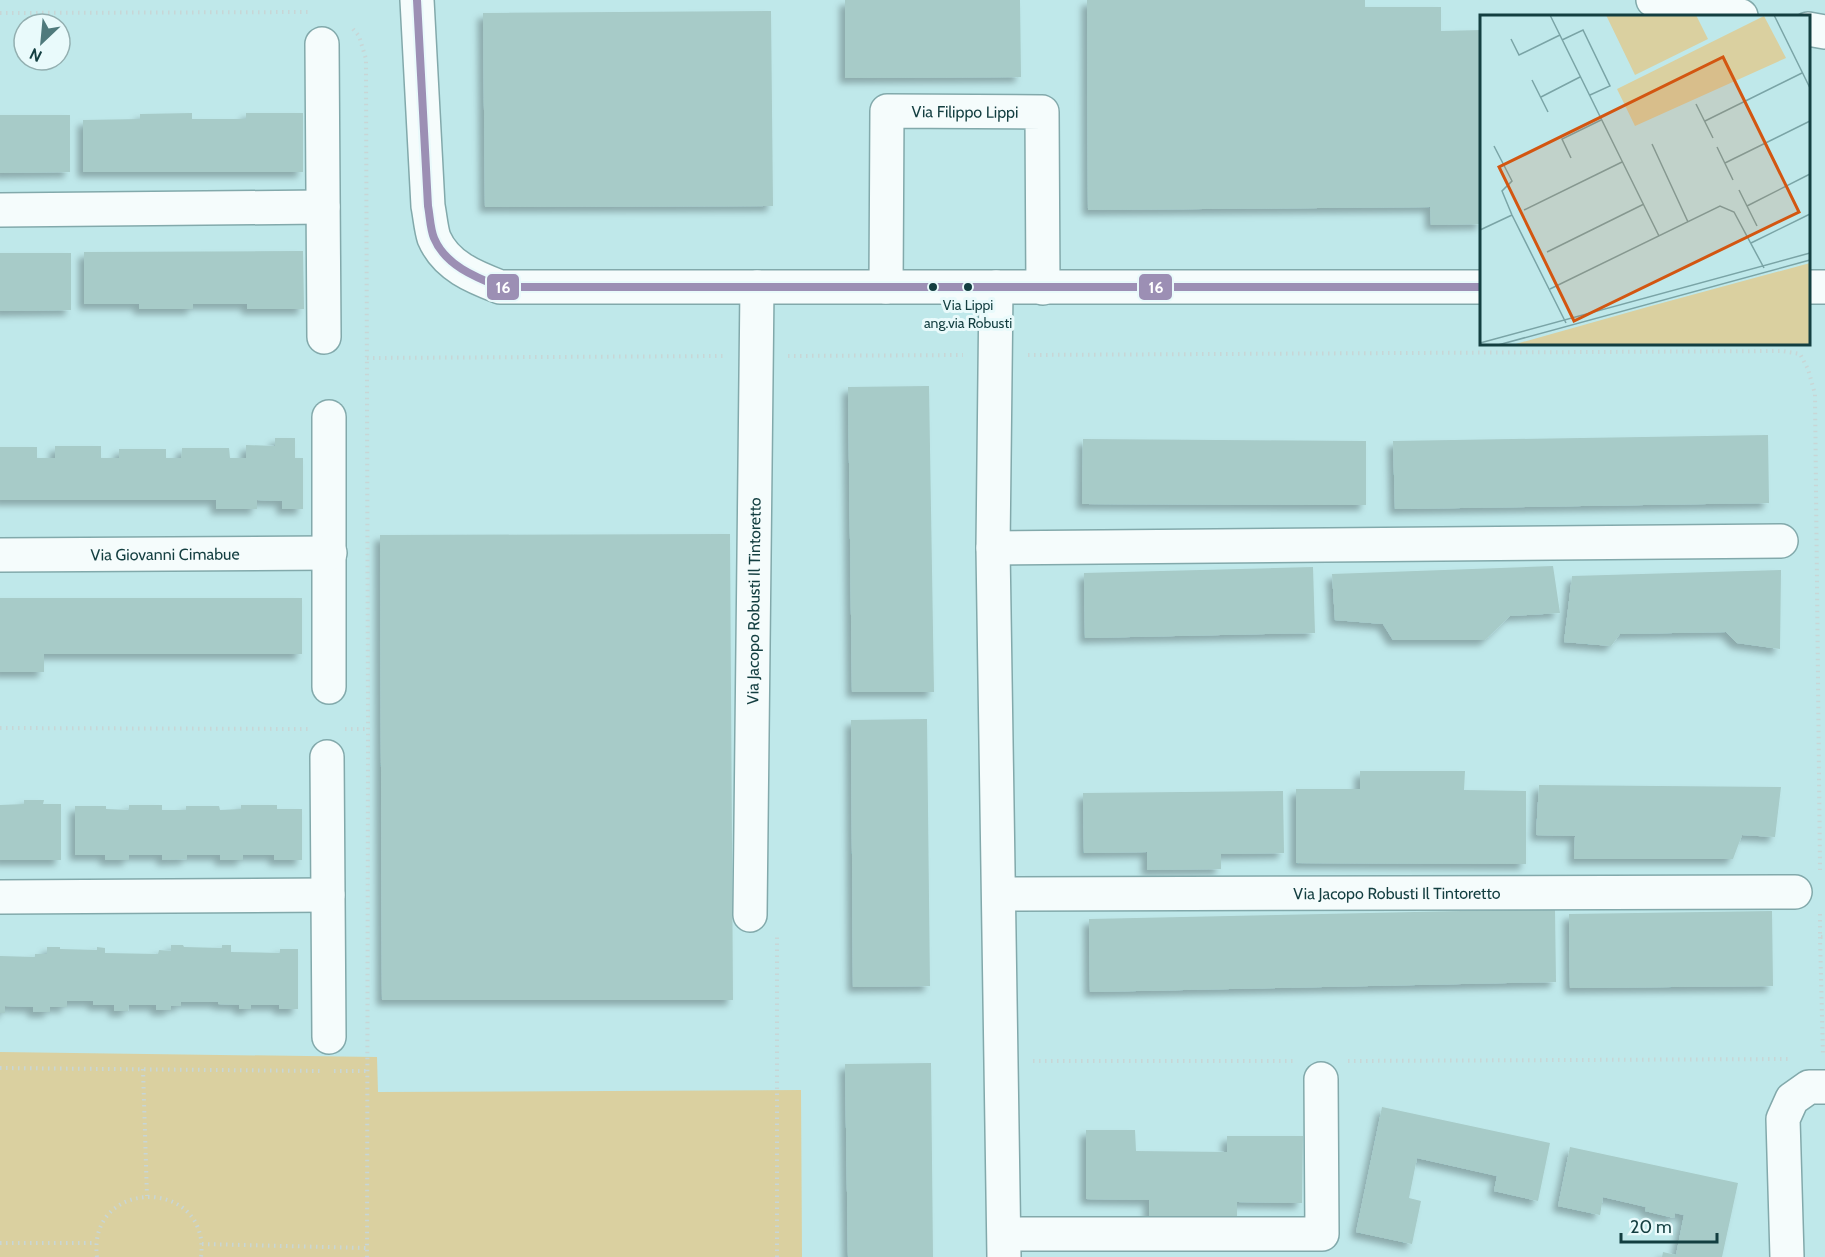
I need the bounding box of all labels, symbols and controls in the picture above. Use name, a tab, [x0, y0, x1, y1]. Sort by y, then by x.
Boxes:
north arrow	[12, 12, 72, 72]
inset map	[1480, 15, 1810, 345]
text: N	[26, 44, 45, 66]
street label: Via Filippo Lippi	[911, 102, 1019, 122]
line badge: 16	[486, 273, 520, 301]
line badge: 16	[1138, 273, 1173, 301]
text: 16	[496, 278, 510, 297]
text: 16	[1149, 278, 1163, 297]
unlabelled marker	[927, 281, 939, 293]
marker: Via Lippi ang.via Robusti	[962, 281, 974, 293]
place label: Via Lippi ang.via Robusti	[924, 296, 1012, 332]
street label: Via Jacopo Robusti Il Tintoretto	[743, 497, 765, 705]
street label: Via Giovanni Cimabue	[90, 545, 240, 564]
street label: Via Jacopo Robusti Il Tintoretto	[1293, 884, 1501, 903]
scale bar	[1621, 1206, 1717, 1244]
text: 20 m	[1630, 1216, 1672, 1238]

